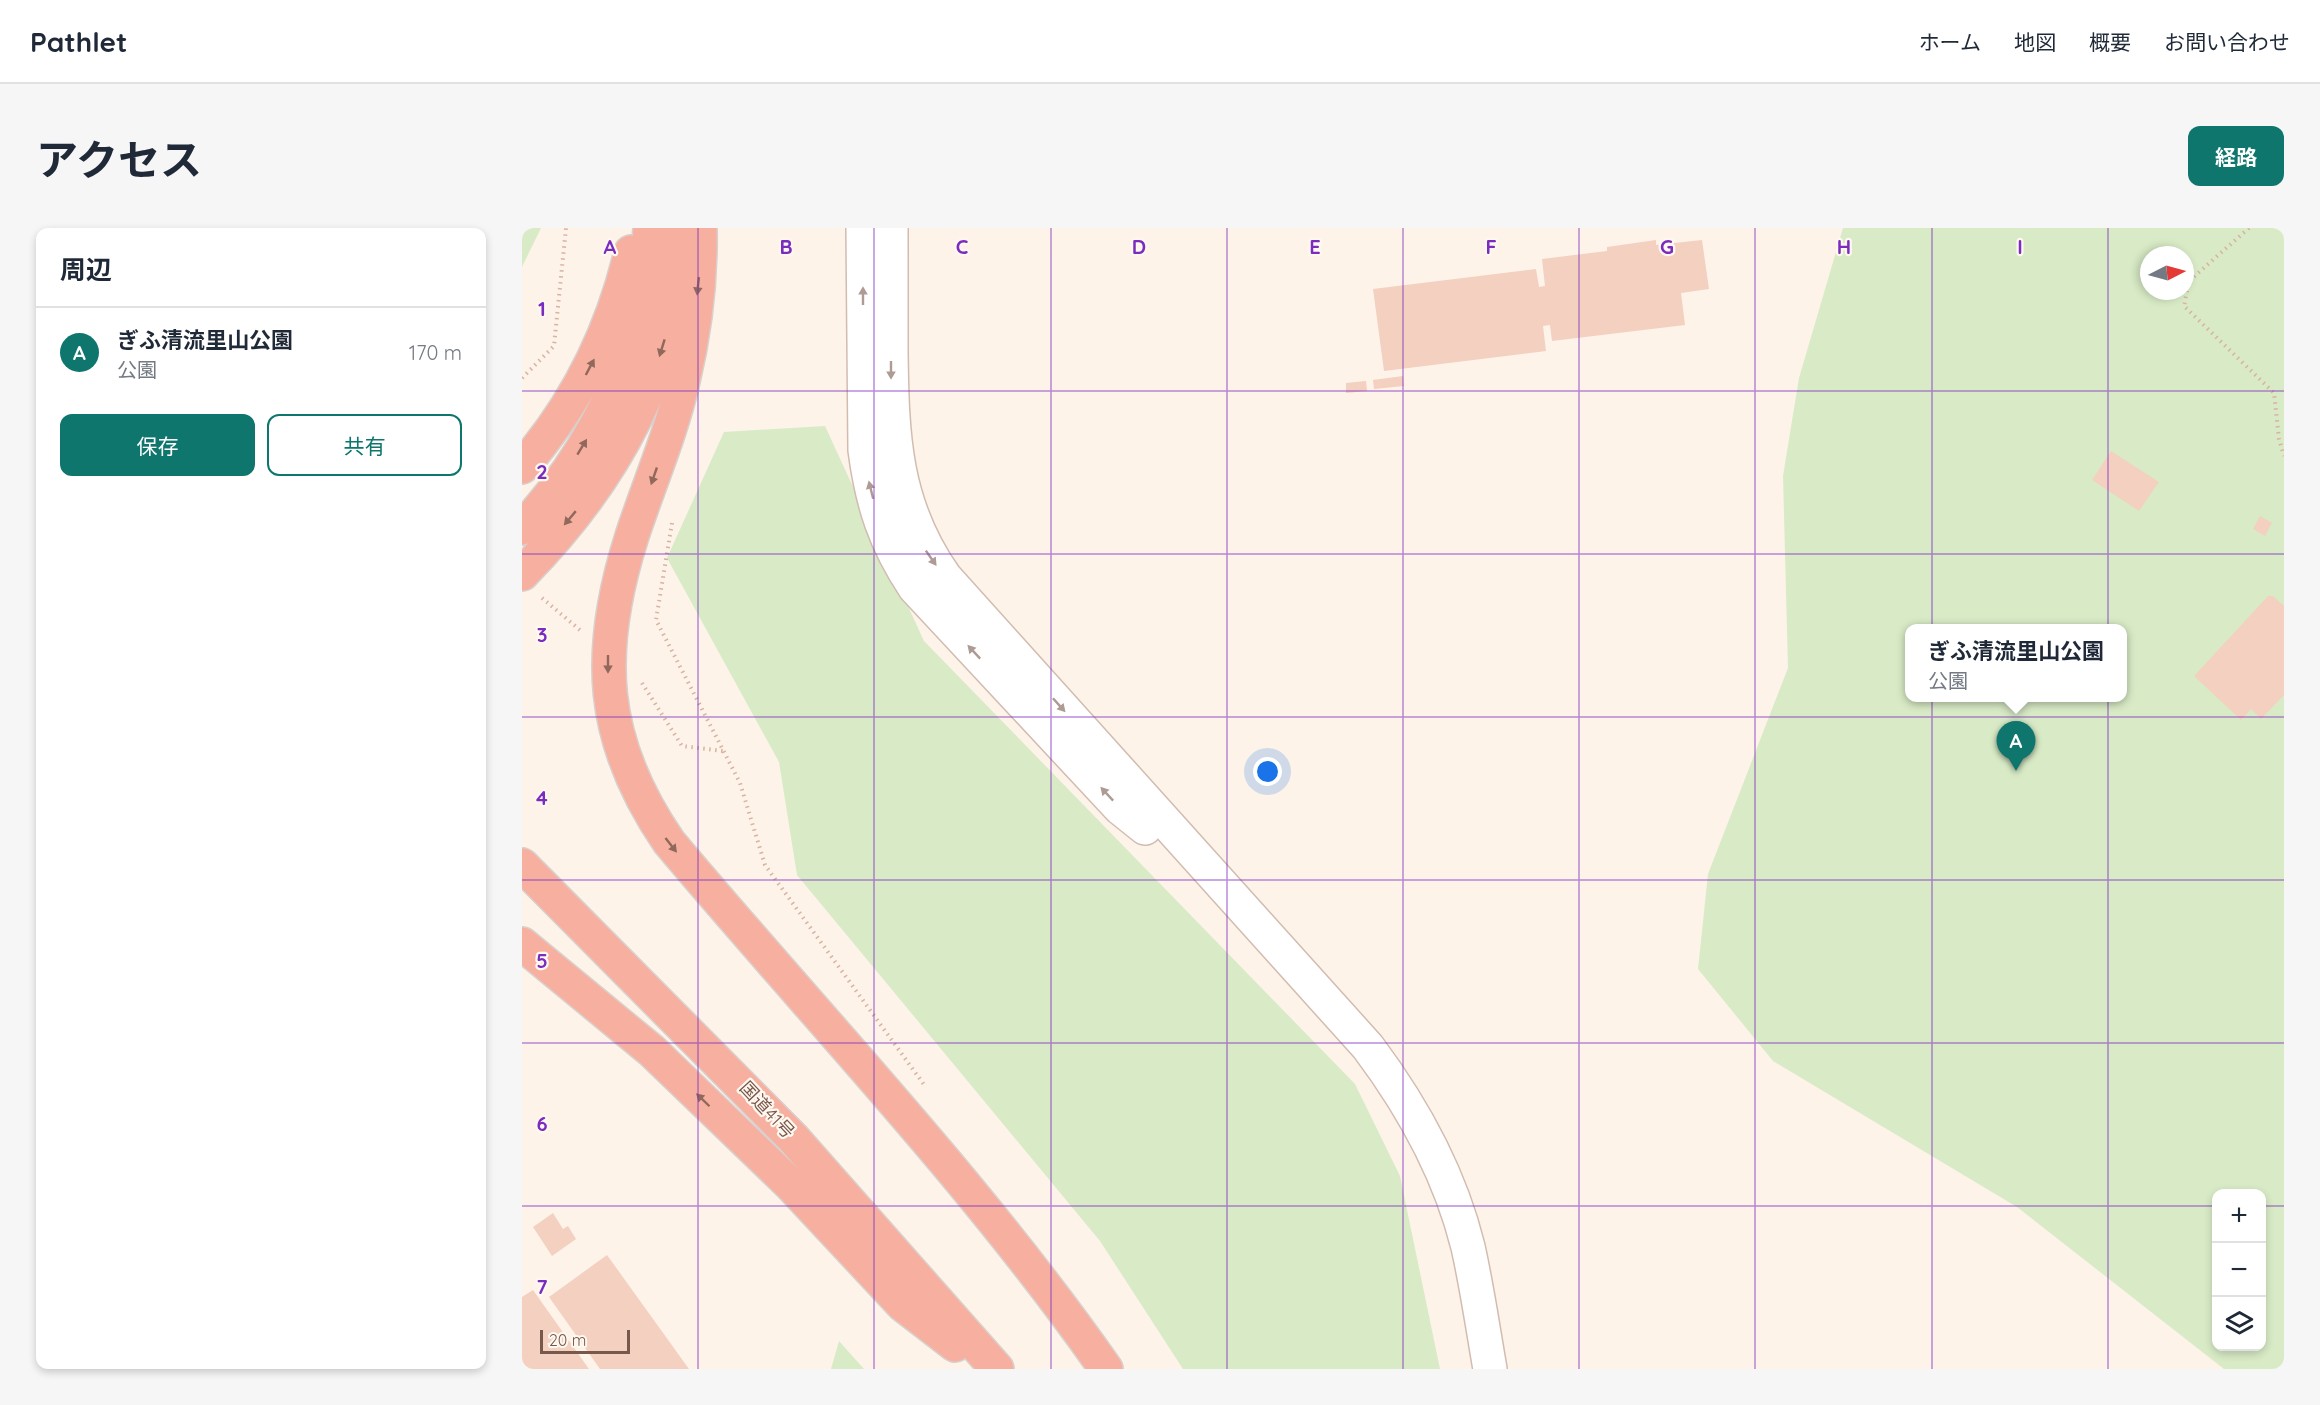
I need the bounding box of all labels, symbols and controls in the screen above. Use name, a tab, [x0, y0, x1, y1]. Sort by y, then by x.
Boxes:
text: Pathlet	[30, 24, 127, 59]
text: ホーム	[1919, 29, 1981, 55]
text: 地図	[2014, 29, 2056, 55]
text: 概要	[2089, 29, 2131, 55]
text: お問い合わせ	[2164, 29, 2290, 55]
button: 経路	[2188, 126, 2284, 186]
text: アクセス	[36, 133, 202, 186]
text: A	[604, 234, 617, 259]
text: B	[779, 234, 793, 259]
text: C	[956, 234, 969, 259]
text: D	[1132, 234, 1146, 259]
text: E	[1309, 234, 1321, 259]
text: F	[1485, 234, 1497, 259]
text: G	[1660, 234, 1674, 259]
text: H	[1837, 234, 1851, 259]
text: I	[2017, 234, 2023, 259]
north arrow	[2140, 246, 2194, 300]
text: 周辺	[60, 253, 112, 286]
one-way arrow	[693, 277, 703, 296]
one-way arrow	[858, 286, 868, 305]
text: 1	[538, 296, 546, 321]
text: ぎふ清流里山公園	[117, 326, 293, 354]
one-way arrow	[657, 339, 666, 357]
text: A	[73, 340, 86, 365]
text: 170 m	[409, 340, 462, 365]
text: 公園	[117, 357, 157, 382]
one-way arrow	[585, 358, 594, 375]
one-way arrow	[886, 361, 896, 380]
button: 保存	[60, 414, 255, 476]
button: 共有	[267, 414, 462, 476]
one-way arrow	[577, 439, 588, 455]
text: 2	[536, 459, 548, 484]
one-way arrow	[648, 467, 658, 485]
one-way arrow	[866, 481, 876, 499]
one-way arrow	[564, 510, 577, 525]
one-way arrow	[925, 550, 937, 566]
text: 3	[537, 622, 547, 647]
popup	[1905, 624, 2127, 702]
text: ぎふ清流里山公園	[1928, 637, 2104, 665]
one-way arrow	[967, 644, 981, 659]
one-way arrow	[604, 655, 613, 674]
text: 公園	[1928, 668, 1968, 693]
one-way arrow	[1052, 698, 1066, 713]
pin: A	[1996, 722, 2036, 771]
your location	[1253, 757, 1282, 786]
text: 4	[536, 785, 548, 810]
one-way arrow	[1101, 787, 1115, 801]
one-way arrow	[665, 837, 678, 853]
text: 5	[536, 948, 548, 973]
street label: 国道41号	[735, 1076, 800, 1143]
one-way arrow	[695, 1093, 710, 1107]
text: 6	[536, 1111, 548, 1136]
map controls	[2212, 1189, 2266, 1351]
button: +	[2212, 1189, 2266, 1243]
button: −	[2212, 1243, 2266, 1297]
text: 7	[537, 1274, 548, 1299]
button: layers	[2212, 1297, 2266, 1351]
scale bar	[540, 1327, 630, 1354]
text: 20 m	[549, 1330, 586, 1350]

